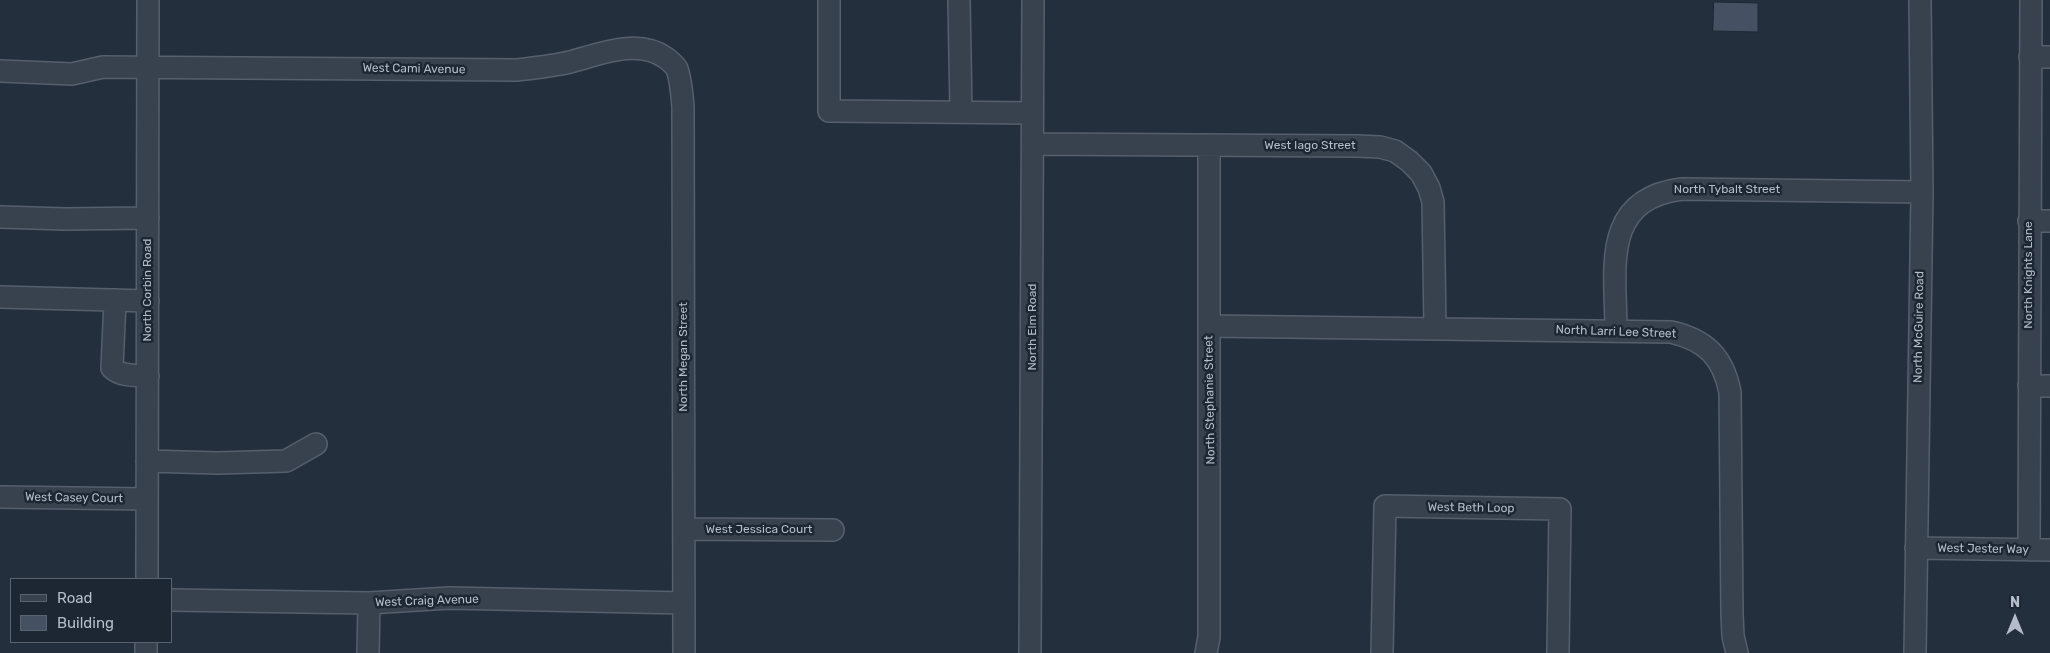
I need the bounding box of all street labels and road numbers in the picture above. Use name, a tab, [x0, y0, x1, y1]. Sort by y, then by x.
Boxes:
street label: West Cami Avenue	[362, 61, 466, 77]
street label: West Iago Street	[1264, 139, 1356, 153]
street label: North Tybalt Street	[1674, 183, 1780, 197]
street label: North Knights Lane	[2022, 221, 2036, 329]
street label: North Corbin Road	[141, 239, 155, 341]
street label: North McGuire Road	[1911, 271, 1927, 383]
street label: North Elm Road	[1026, 284, 1040, 370]
street label: North Megan Street	[677, 302, 691, 412]
street label: North Larri Lee Street	[1555, 323, 1677, 341]
street label: North Stephanie Street	[1202, 335, 1218, 465]
street label: West Casey Court	[25, 490, 123, 506]
street label: West Beth Loop	[1427, 500, 1515, 516]
street label: West Jessica Court	[706, 523, 812, 537]
street label: West Jester Way	[1937, 541, 2029, 557]
street label: West Craig Avenue	[375, 592, 479, 610]

